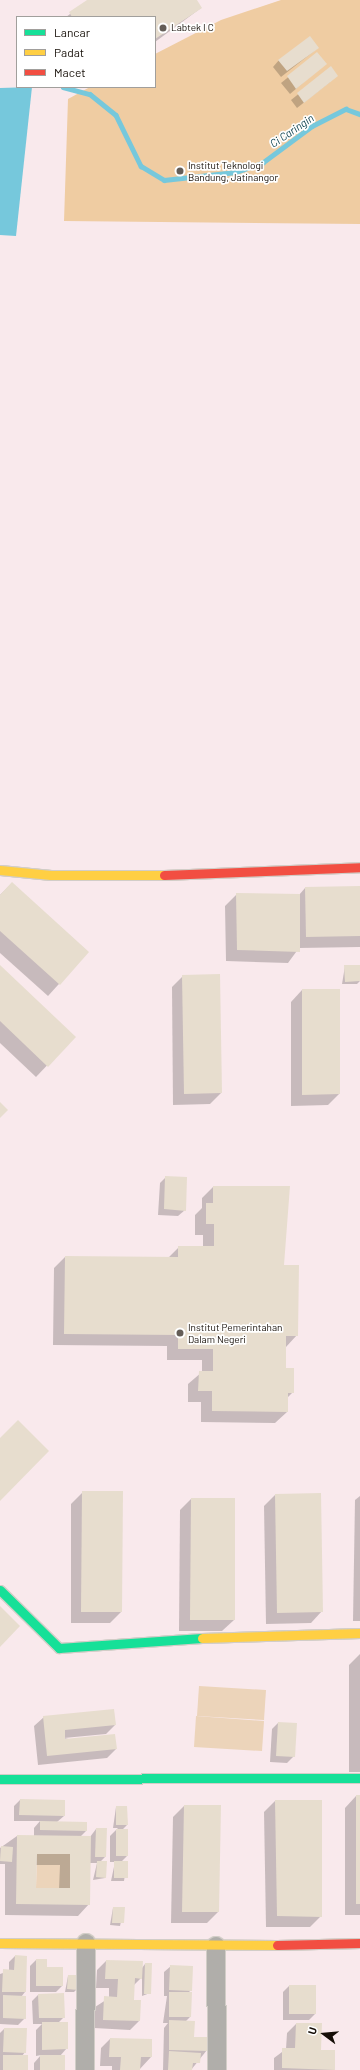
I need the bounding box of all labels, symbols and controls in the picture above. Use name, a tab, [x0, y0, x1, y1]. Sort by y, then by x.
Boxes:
legend	[16, 16, 156, 88]
place label: Labtek I C	[171, 22, 214, 34]
marker: Labtek I C	[158, 23, 168, 33]
text: Lancar	[54, 25, 90, 39]
text: Padat	[54, 45, 84, 59]
text: Macet	[54, 65, 86, 79]
water label: Ci Caringin	[268, 112, 316, 150]
place label: Institut Teknologi Bandung, Jatinangor	[188, 159, 278, 182]
marker: Institut Teknologi Bandung, Jatinangor	[175, 166, 185, 176]
place label: Institut Pemerintahan Dalam Negeri	[188, 1321, 282, 1344]
marker: Institut Pemerintahan Dalam Negeri	[175, 1328, 185, 1338]
north arrow	[304, 2014, 344, 2054]
text: U	[305, 2025, 319, 2036]

